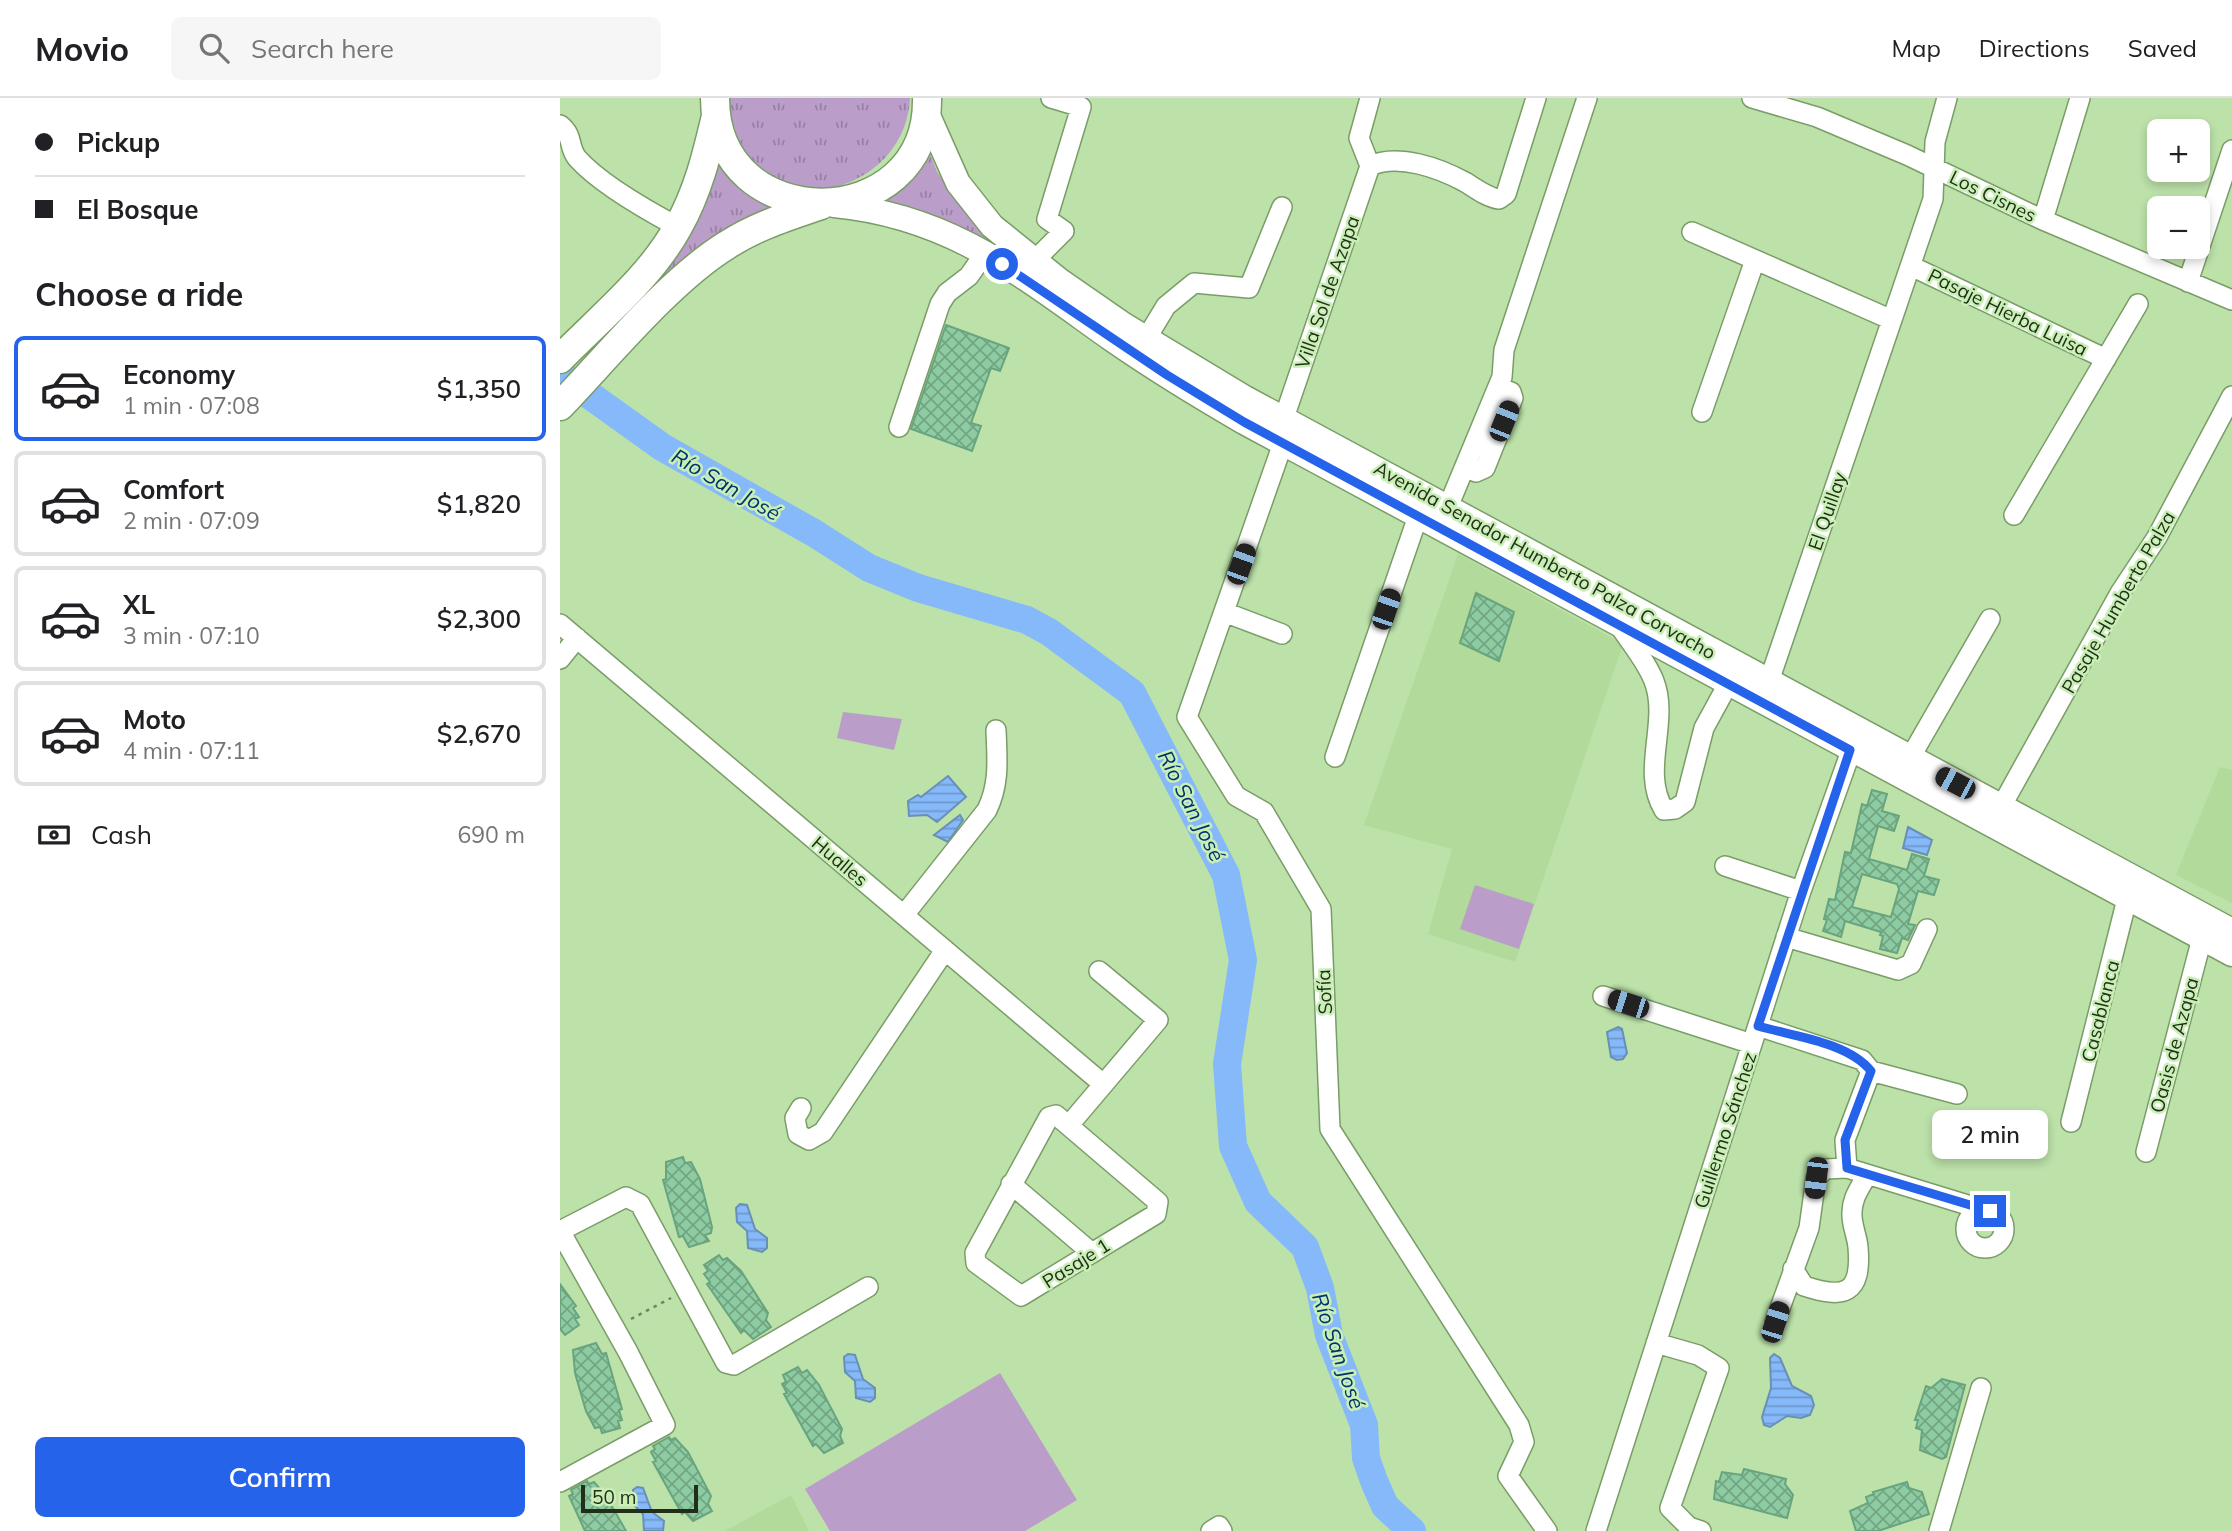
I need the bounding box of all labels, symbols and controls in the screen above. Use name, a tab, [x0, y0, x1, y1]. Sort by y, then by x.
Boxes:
search box	[171, 17, 661, 80]
text: Movio	[35, 28, 129, 69]
icon: search	[195, 29, 233, 67]
text: Search here	[251, 32, 394, 65]
text: Map	[1891, 33, 1941, 63]
text: Directions	[1979, 33, 2090, 63]
text: Saved	[2128, 33, 2197, 63]
map controls	[2147, 119, 2210, 259]
button: +	[2147, 119, 2210, 182]
text: Pickup	[77, 126, 160, 159]
street label: Los Cisnes	[1946, 165, 2040, 227]
text: El Bosque	[77, 193, 199, 226]
button: −	[2147, 196, 2210, 259]
street label: Villa Sol de Azapa	[1290, 212, 1364, 372]
route start	[986, 248, 1018, 280]
street label: Pasaje Hierba Luisa	[1924, 263, 2092, 361]
text: Choose a ride	[35, 274, 243, 314]
icon: car	[39, 357, 102, 420]
text: Economy	[123, 358, 235, 391]
text: $1,350	[437, 372, 521, 405]
text: 1 min · 07:08	[123, 391, 260, 420]
car	[1487, 398, 1522, 444]
water label: Río San José	[668, 443, 786, 526]
street label: Avenida Senador Humberto Palza Corvacho	[1370, 456, 1720, 664]
street label: El Quillay	[1802, 469, 1852, 553]
icon: car	[39, 472, 102, 535]
text: Comfort	[123, 473, 224, 506]
text: $1,820	[437, 487, 521, 520]
text: 2 min · 07:09	[123, 506, 260, 535]
street label: Pasaje Humberto Palza	[2056, 507, 2180, 697]
car	[1224, 541, 1259, 587]
car	[1370, 586, 1403, 632]
icon: car	[39, 587, 102, 650]
text: XL	[123, 588, 155, 621]
text: $2,300	[437, 602, 521, 635]
text: 3 min · 07:10	[123, 621, 260, 650]
icon: car	[39, 702, 102, 765]
text: Moto	[123, 703, 186, 736]
text: $2,670	[437, 717, 521, 750]
text: 4 min · 07:11	[123, 736, 260, 765]
water label: Río San José	[1153, 746, 1231, 866]
car	[1932, 764, 1979, 802]
icon: cash	[35, 816, 73, 854]
text: Cash	[91, 818, 152, 851]
text: 690 m	[457, 820, 525, 849]
street label: Hualles	[807, 831, 873, 891]
street label: Casablanca	[2076, 958, 2124, 1064]
street label: Sofía	[1311, 969, 1337, 1015]
street label: Oasis de Azapa	[2144, 975, 2204, 1115]
car	[1605, 988, 1652, 1020]
street label: Guillermo Sánchez	[1688, 1049, 1762, 1211]
callout: 2 min	[1932, 1110, 2048, 1158]
text: 2 min	[1960, 1120, 2020, 1149]
car	[1804, 1156, 1829, 1200]
route end	[1974, 1195, 2006, 1227]
street label: Pasaje 1	[1038, 1233, 1114, 1293]
water label: Río San José	[1307, 1289, 1371, 1413]
car	[1759, 1299, 1792, 1345]
button: Confirm	[35, 1437, 525, 1517]
scale bar	[581, 1482, 698, 1514]
text: 50 m	[592, 1485, 636, 1509]

